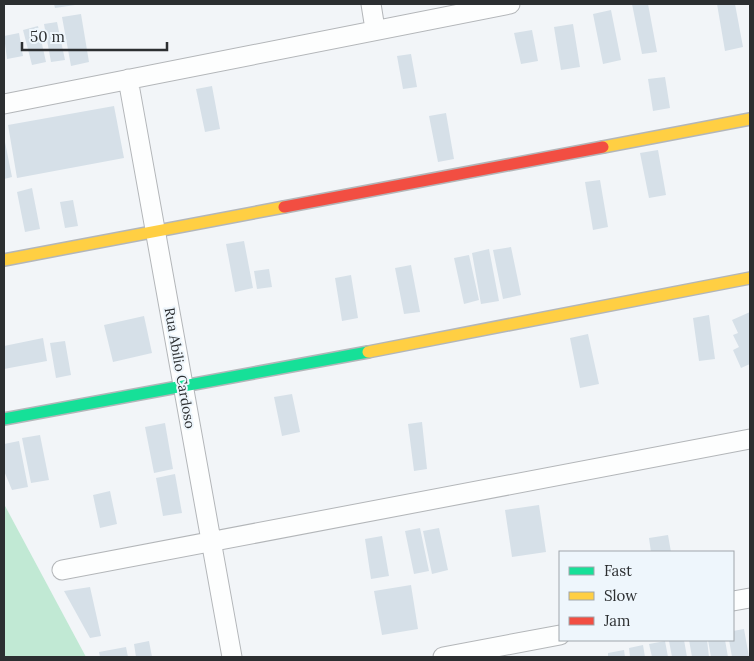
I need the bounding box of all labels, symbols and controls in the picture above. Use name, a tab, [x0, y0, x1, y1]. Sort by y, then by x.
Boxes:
scale bar	[22, 20, 168, 52]
text: 50 m	[30, 27, 65, 46]
street label: Rua Abilio Cardoso	[160, 306, 200, 430]
legend	[559, 551, 734, 641]
text: Fast	[604, 561, 632, 580]
text: Slow	[604, 586, 637, 605]
text: Jam	[603, 611, 631, 630]

